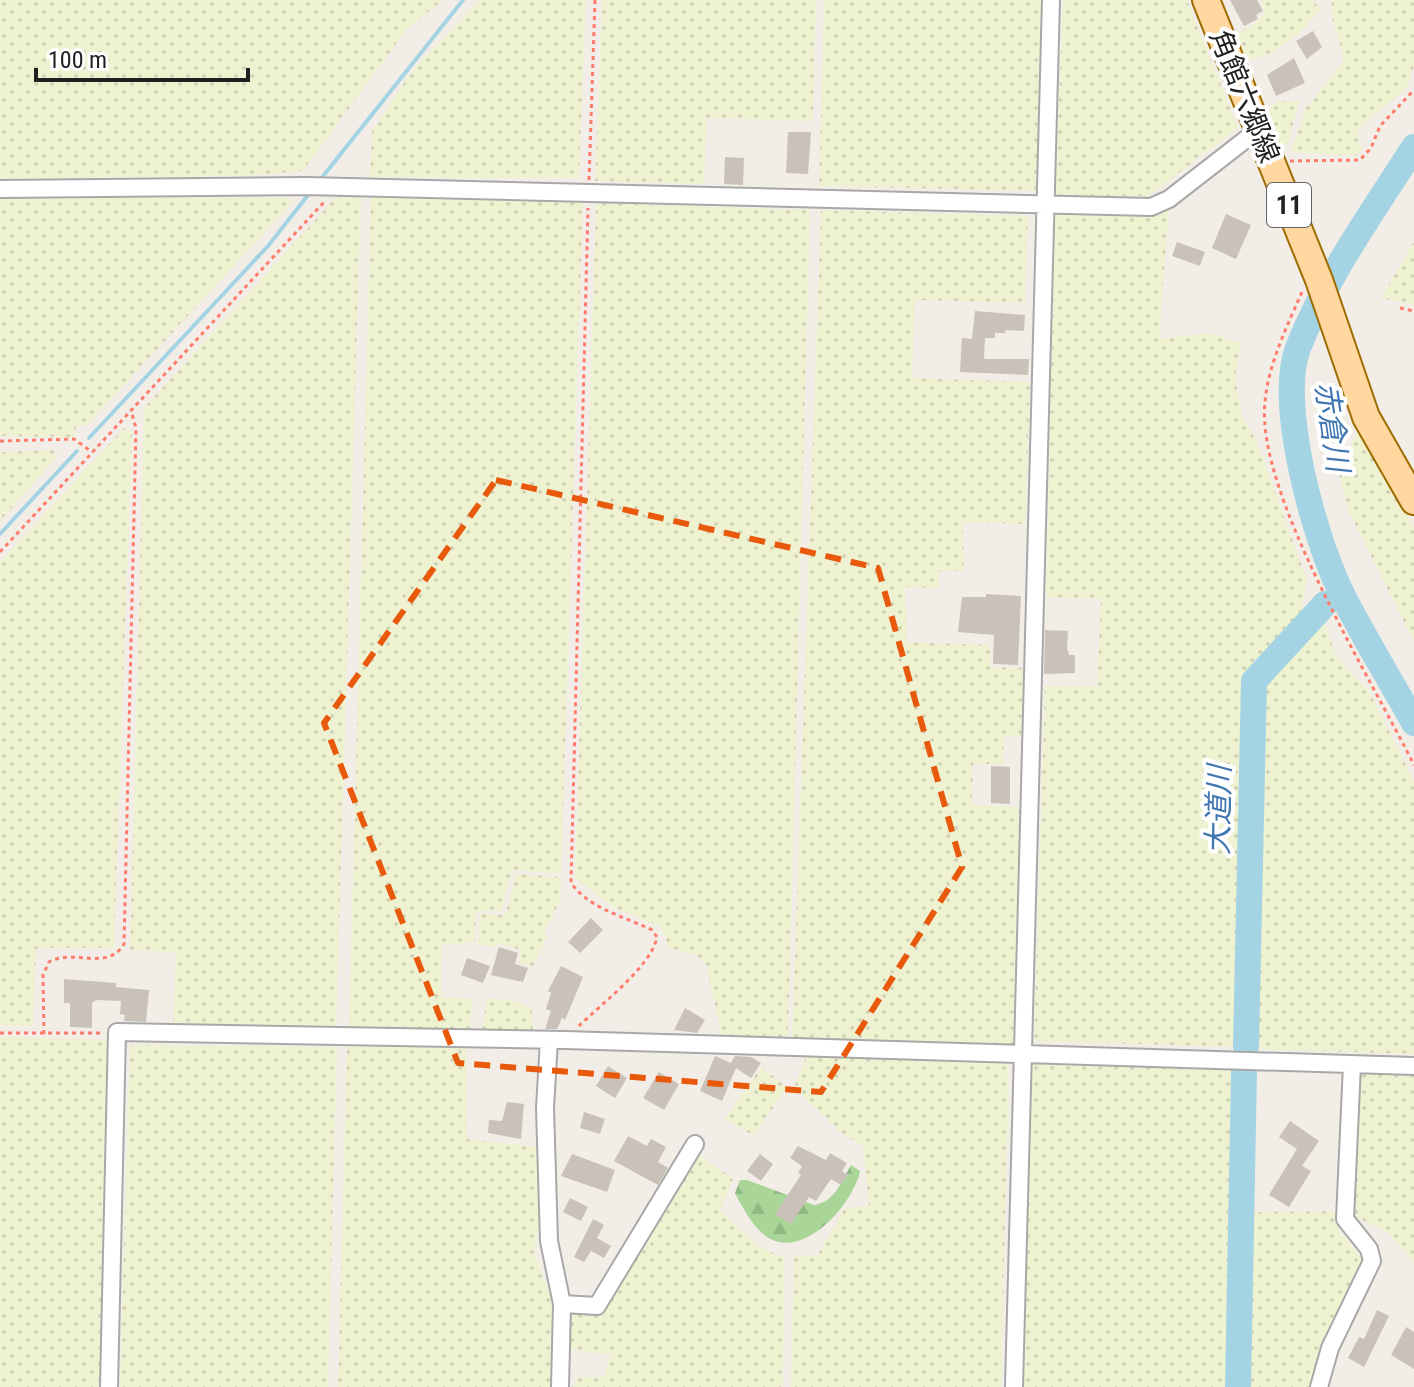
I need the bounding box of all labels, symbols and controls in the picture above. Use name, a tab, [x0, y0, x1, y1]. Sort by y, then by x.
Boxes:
street label: 角館六郷線	[1203, 25, 1286, 167]
scale bar	[36, 32, 248, 82]
text: 100 m	[48, 46, 107, 74]
road number: 11	[1267, 183, 1311, 227]
water label: 赤倉川	[1309, 380, 1357, 477]
water label: 大道川	[1200, 762, 1237, 855]

